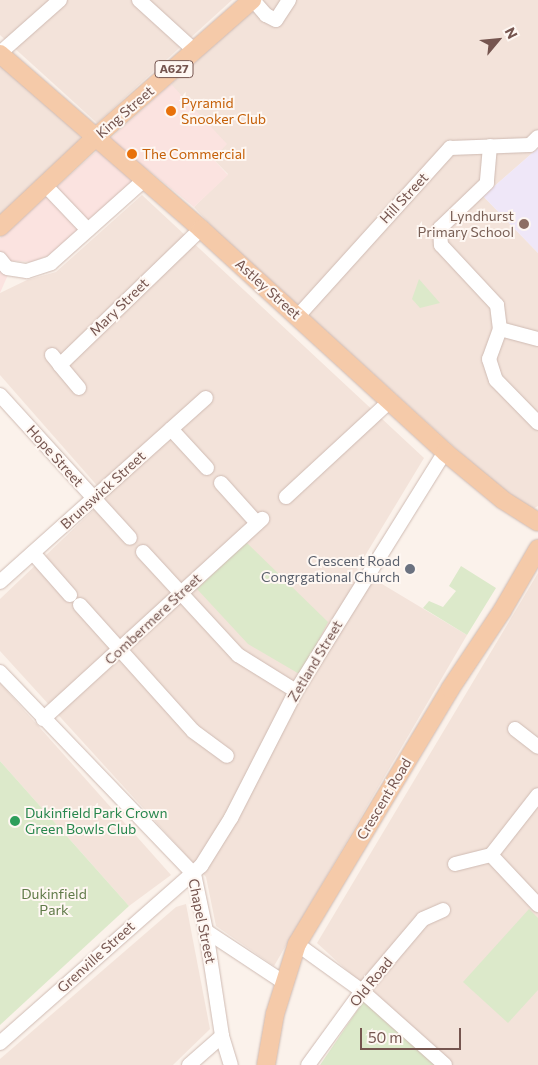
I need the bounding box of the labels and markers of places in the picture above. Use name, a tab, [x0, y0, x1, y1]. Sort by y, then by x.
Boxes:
place label: Pyramid Snooker Club	[181, 95, 266, 128]
marker: Pyramid Snooker Club	[165, 105, 177, 117]
place label: The Commercial	[142, 146, 246, 162]
marker: The Commercial	[126, 148, 138, 160]
place label: Lyndhurst Primary School	[418, 208, 514, 240]
marker: Lyndhurst Primary School	[518, 218, 530, 230]
place label: Crescent Road Congrgational Church	[261, 553, 400, 586]
marker: Crescent Road Congrgational Church	[404, 563, 416, 575]
place label: Dukinfield Park Crown Green Bowls Club	[25, 805, 167, 838]
marker: Dukinfield Park Crown Green Bowls Club	[9, 815, 21, 827]

